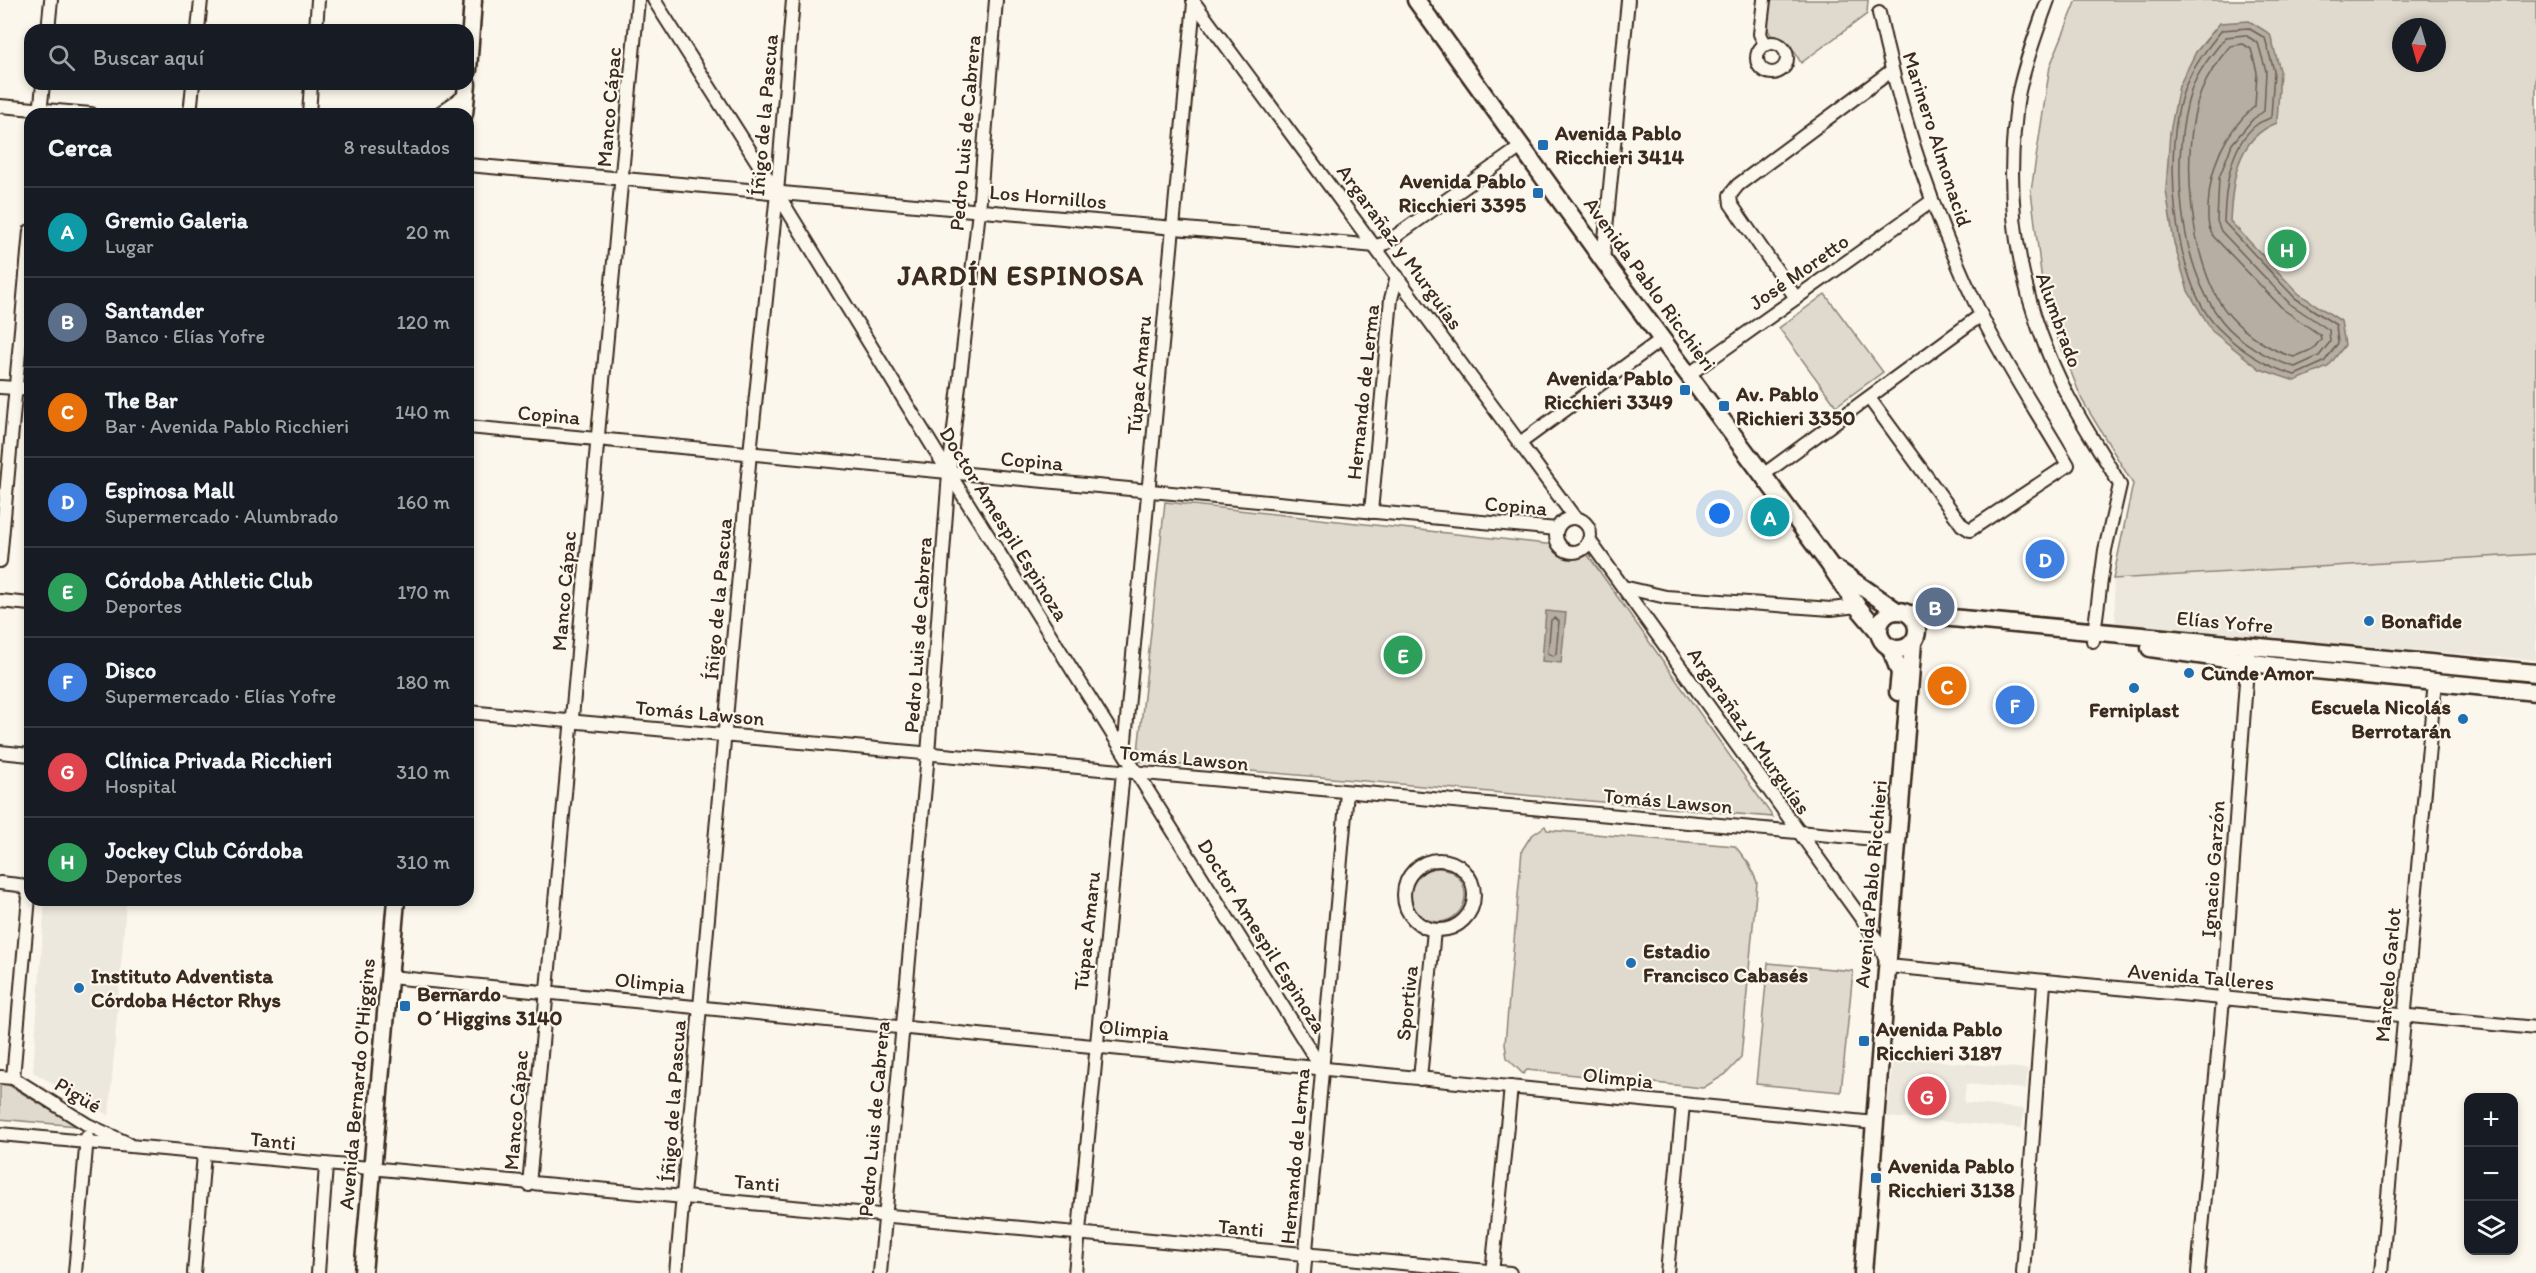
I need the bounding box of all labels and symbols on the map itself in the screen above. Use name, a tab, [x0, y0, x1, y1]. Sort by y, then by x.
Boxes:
north arrow	[2392, 18, 2446, 72]
street label: Íñigo de la Pascua	[744, 33, 783, 197]
street label: Pedro Luis de Cabrera	[943, 34, 986, 232]
street label: Manco Cápac	[591, 46, 626, 168]
street label: Marinero Almonacid	[1897, 48, 1978, 229]
place label: Avenida Pablo Ricchieri 3414	[1554, 120, 1684, 169]
marker: Avenida Pablo Ricchieri 3414	[1536, 138, 1550, 152]
street label: Argarañaz y Murguías	[1332, 159, 1469, 334]
place label: Avenida Pablo Ricchieri 3395	[1399, 168, 1526, 217]
street label: Los Hornillos	[988, 179, 1108, 214]
marker: Avenida Pablo Ricchieri 3395	[1531, 186, 1545, 200]
street label: Avenida Pablo Ricchieri	[1579, 192, 1722, 376]
pin: H	[2268, 226, 2306, 272]
street label: José Moretto	[1744, 228, 1853, 315]
district label: JARDÍN ESPINOSA	[897, 259, 1144, 292]
street label: Alumbrado	[2031, 269, 2088, 371]
street label: Hernando de Lerma	[1341, 303, 1384, 481]
street label: Túpac Amaru	[1121, 314, 1156, 436]
place label: Avenida Pablo Ricchieri 3349	[1544, 365, 1673, 414]
place label: Av. Pablo Richieri 3350	[1735, 381, 1855, 430]
marker: Avenida Pablo Ricchieri 3349	[1678, 383, 1692, 397]
street label: Copina	[517, 399, 582, 430]
marker: Av. Pablo Richieri 3350	[1717, 399, 1731, 413]
street label: Doctor Amespil Espinoza	[934, 422, 1074, 625]
street label: Copina	[1000, 445, 1065, 476]
street label: Copina	[1484, 490, 1549, 521]
pin: A	[1750, 494, 1790, 540]
your location	[1705, 499, 1734, 528]
street label: Íñigo de la Pascua	[698, 517, 737, 681]
street label: Manco Cápac	[546, 530, 581, 652]
street label: Pedro Luis de Cabrera	[898, 536, 937, 734]
pin: D	[2026, 536, 2064, 582]
pin: B	[1916, 584, 1954, 630]
street label: Elías Yofre	[2176, 605, 2274, 638]
place label: Bonafide	[2381, 608, 2462, 633]
marker: Bonafide	[2362, 614, 2376, 628]
pin: E	[1384, 632, 1422, 678]
street label: Argarañaz y Murguías	[1682, 642, 1816, 819]
place label: Cunde Amor	[2201, 660, 2315, 685]
pin: C	[1928, 664, 1966, 708]
marker: Cunde Amor	[2182, 666, 2196, 680]
marker: Ferniplast	[2127, 681, 2141, 695]
pin: F	[1996, 682, 2034, 728]
street label: Tomás Lawson	[634, 694, 766, 731]
place label: Escuela Nicolás Berrotarán	[2311, 694, 2452, 743]
place label: Ferniplast	[2089, 697, 2179, 723]
marker: Escuela Nicolás Berrotarán	[2456, 712, 2470, 726]
street label: Tomás Lawson	[1118, 739, 1250, 776]
street label: Avenida Pablo Ricchieri	[1849, 779, 1892, 989]
street label: Tomás Lawson	[1602, 782, 1734, 819]
street label: Ignacio Garzón	[2195, 800, 2230, 938]
street label: Doctor Amespil Espinoza	[1192, 834, 1332, 1037]
street label: Túpac Amaru	[1068, 870, 1105, 992]
street label: Marcelo Garlot	[2369, 907, 2406, 1043]
place label: Estadio Francisco Cabasés	[1643, 938, 1808, 987]
marker: Estadio Francisco Cabasés	[1624, 956, 1638, 970]
street label: Avenida Bernardo O'Higgins	[333, 957, 380, 1211]
street label: Avenida Talleres	[2127, 958, 2275, 995]
place label: Instituto Adventista Córdoba Héctor Rhys	[91, 963, 281, 1013]
street label: Sportiva	[1390, 964, 1423, 1042]
street label: Olimpia	[614, 966, 687, 999]
marker: Instituto Adventista Córdoba Héctor Rhys	[72, 981, 86, 995]
place label: Bernardo O´Higgins 3140	[417, 981, 563, 1031]
marker: Bernardo O´Higgins 3140	[398, 999, 412, 1013]
street label: Olimpia	[1098, 1013, 1171, 1046]
place label: Avenida Pablo Ricchieri 3187	[1875, 1016, 2003, 1065]
street label: Íñigo de la Pascua	[654, 1019, 691, 1183]
street label: Pedro Luis de Cabrera	[852, 1020, 895, 1218]
marker: Avenida Pablo Ricchieri 3187	[1857, 1034, 1871, 1048]
street label: Manco Cápac	[498, 1049, 533, 1171]
street label: Olimpia	[1582, 1061, 1655, 1094]
street label: Hernando de Lerma	[1274, 1067, 1315, 1245]
street label: Pigüé	[50, 1071, 106, 1118]
pin: G	[1908, 1074, 1946, 1118]
street label: Tanti	[249, 1126, 297, 1155]
place label: Avenida Pablo Ricchieri 3138	[1887, 1153, 2015, 1202]
street label: Tanti	[733, 1168, 781, 1197]
marker: Avenida Pablo Ricchieri 3138	[1869, 1171, 1883, 1185]
street label: Tanti	[1217, 1213, 1265, 1242]

